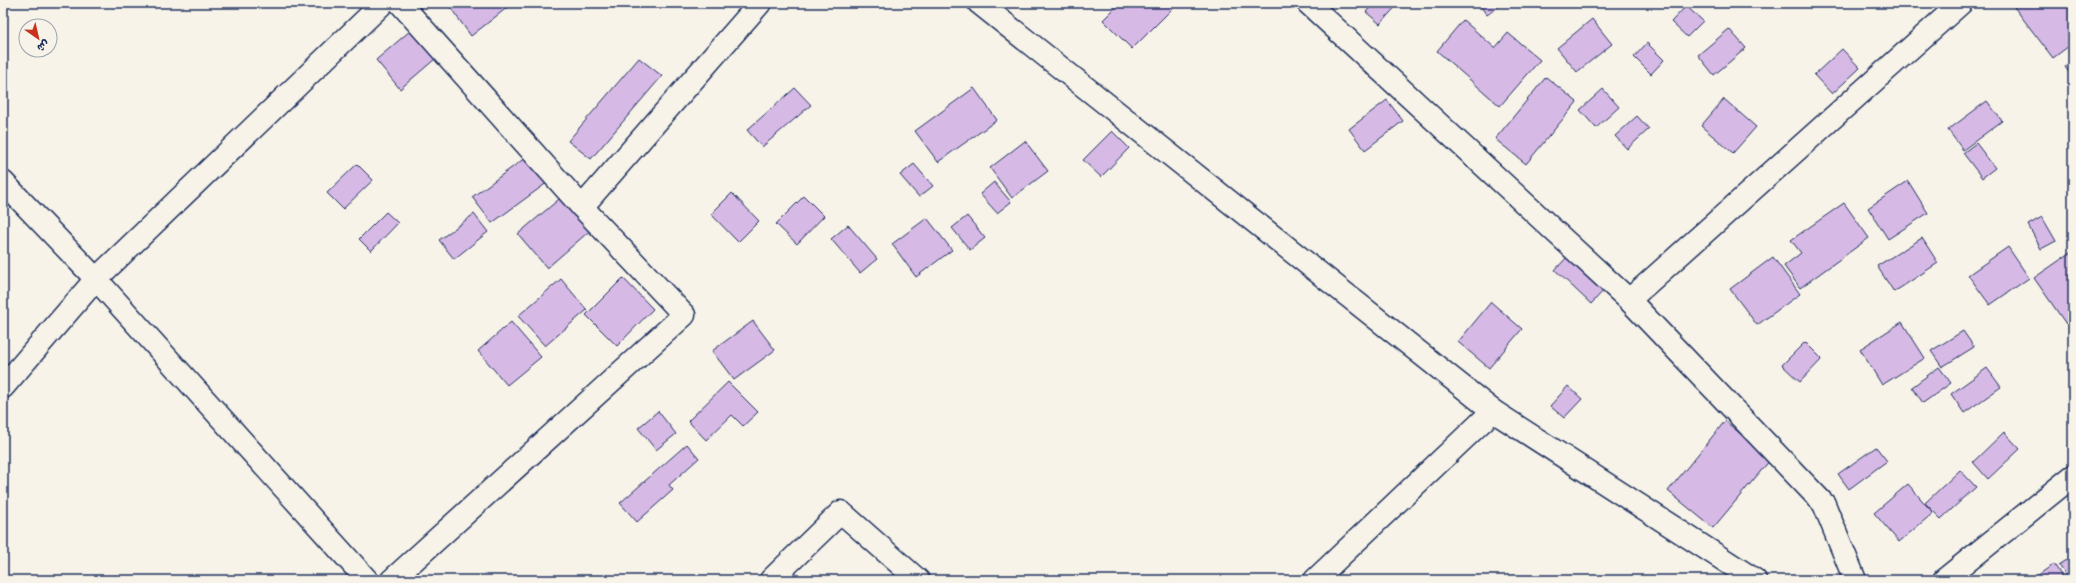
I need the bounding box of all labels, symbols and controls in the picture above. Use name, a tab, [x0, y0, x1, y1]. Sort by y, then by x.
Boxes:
north arrow	[18, 18, 58, 58]
text: ش	[35, 37, 52, 55]

